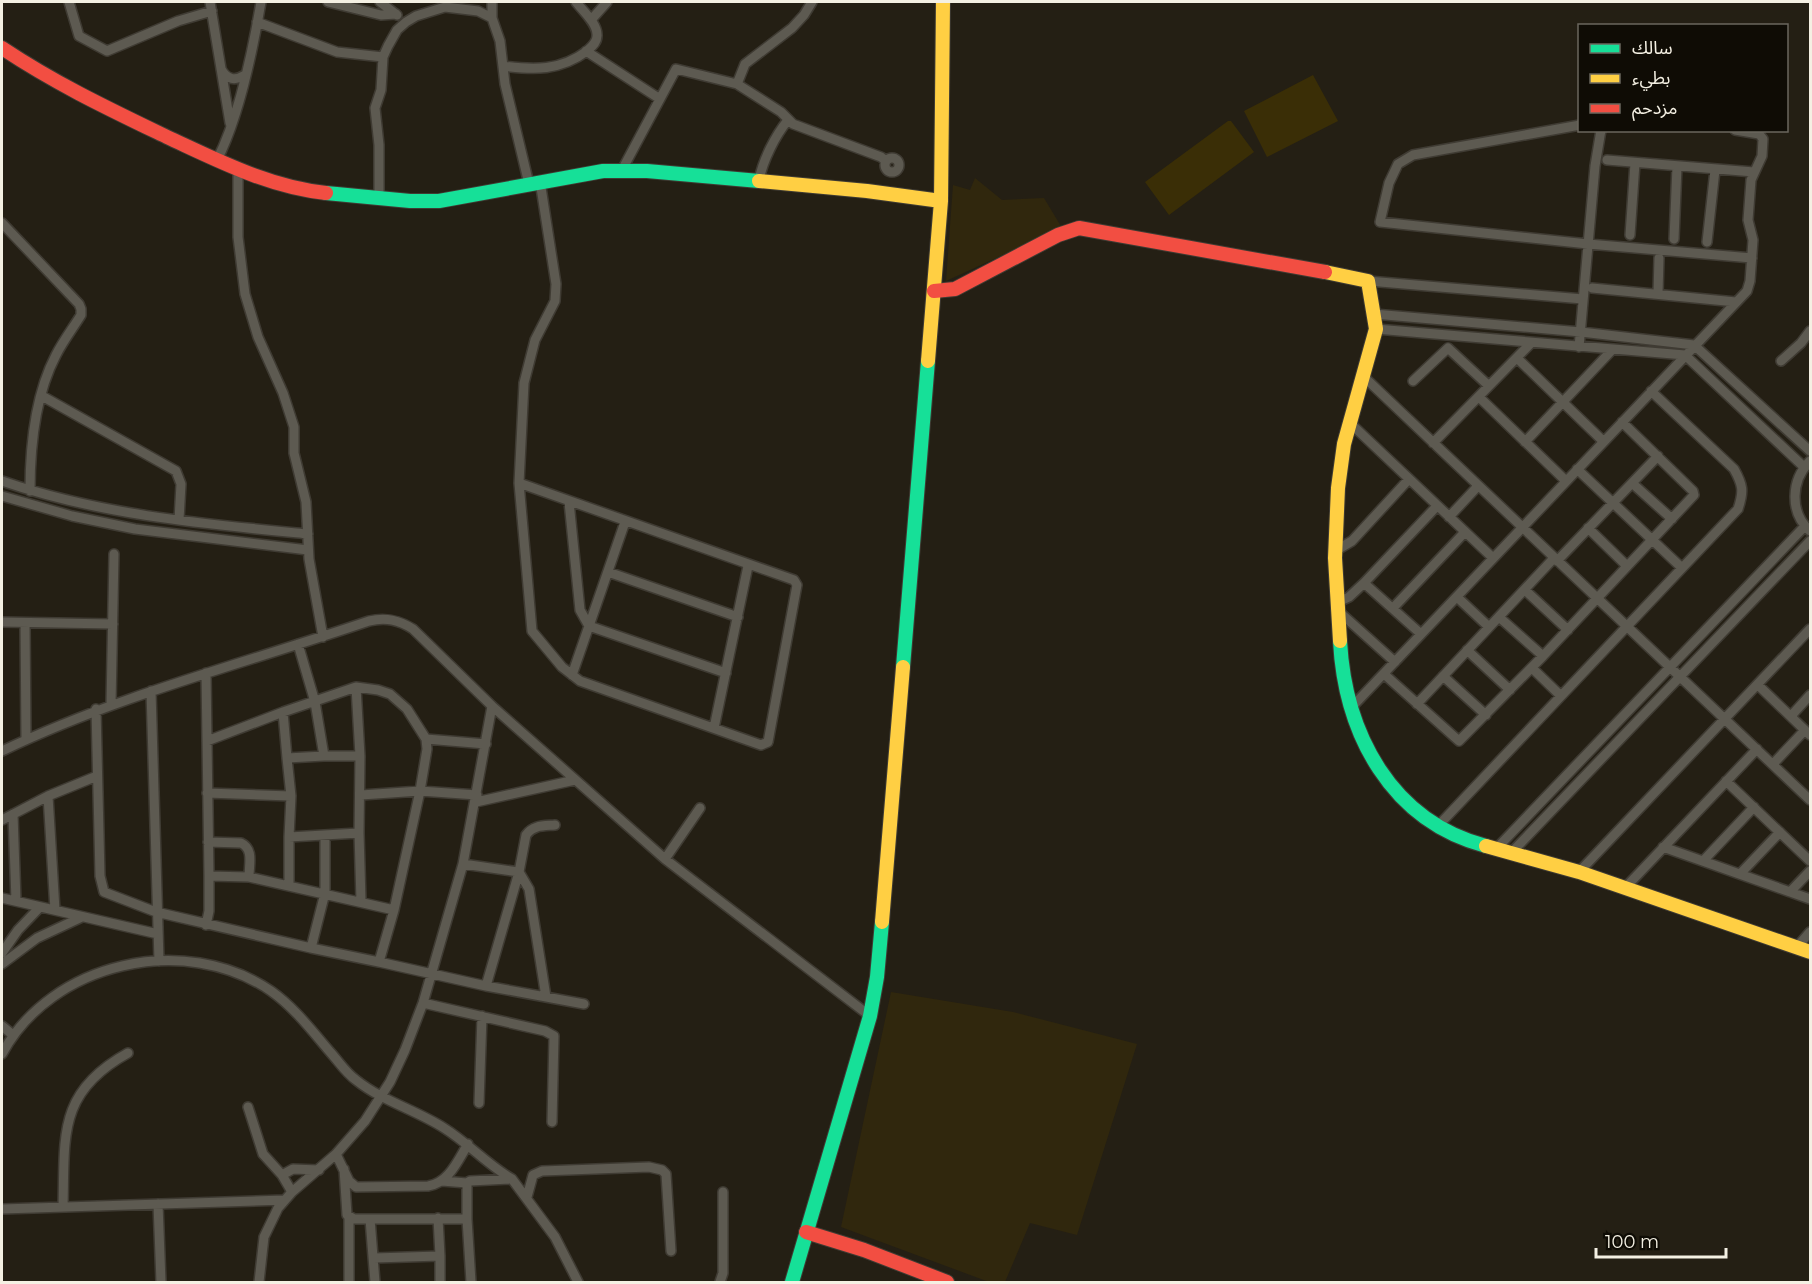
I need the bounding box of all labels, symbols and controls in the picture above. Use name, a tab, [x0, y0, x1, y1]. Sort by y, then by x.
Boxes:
legend	[1578, 24, 1788, 132]
text: سالك	[1632, 37, 1673, 59]
text: بطيء	[1632, 67, 1670, 91]
text: مزدحم	[1632, 97, 1677, 121]
scale bar	[1596, 1221, 1726, 1259]
text: 100 m	[1605, 1231, 1659, 1253]

